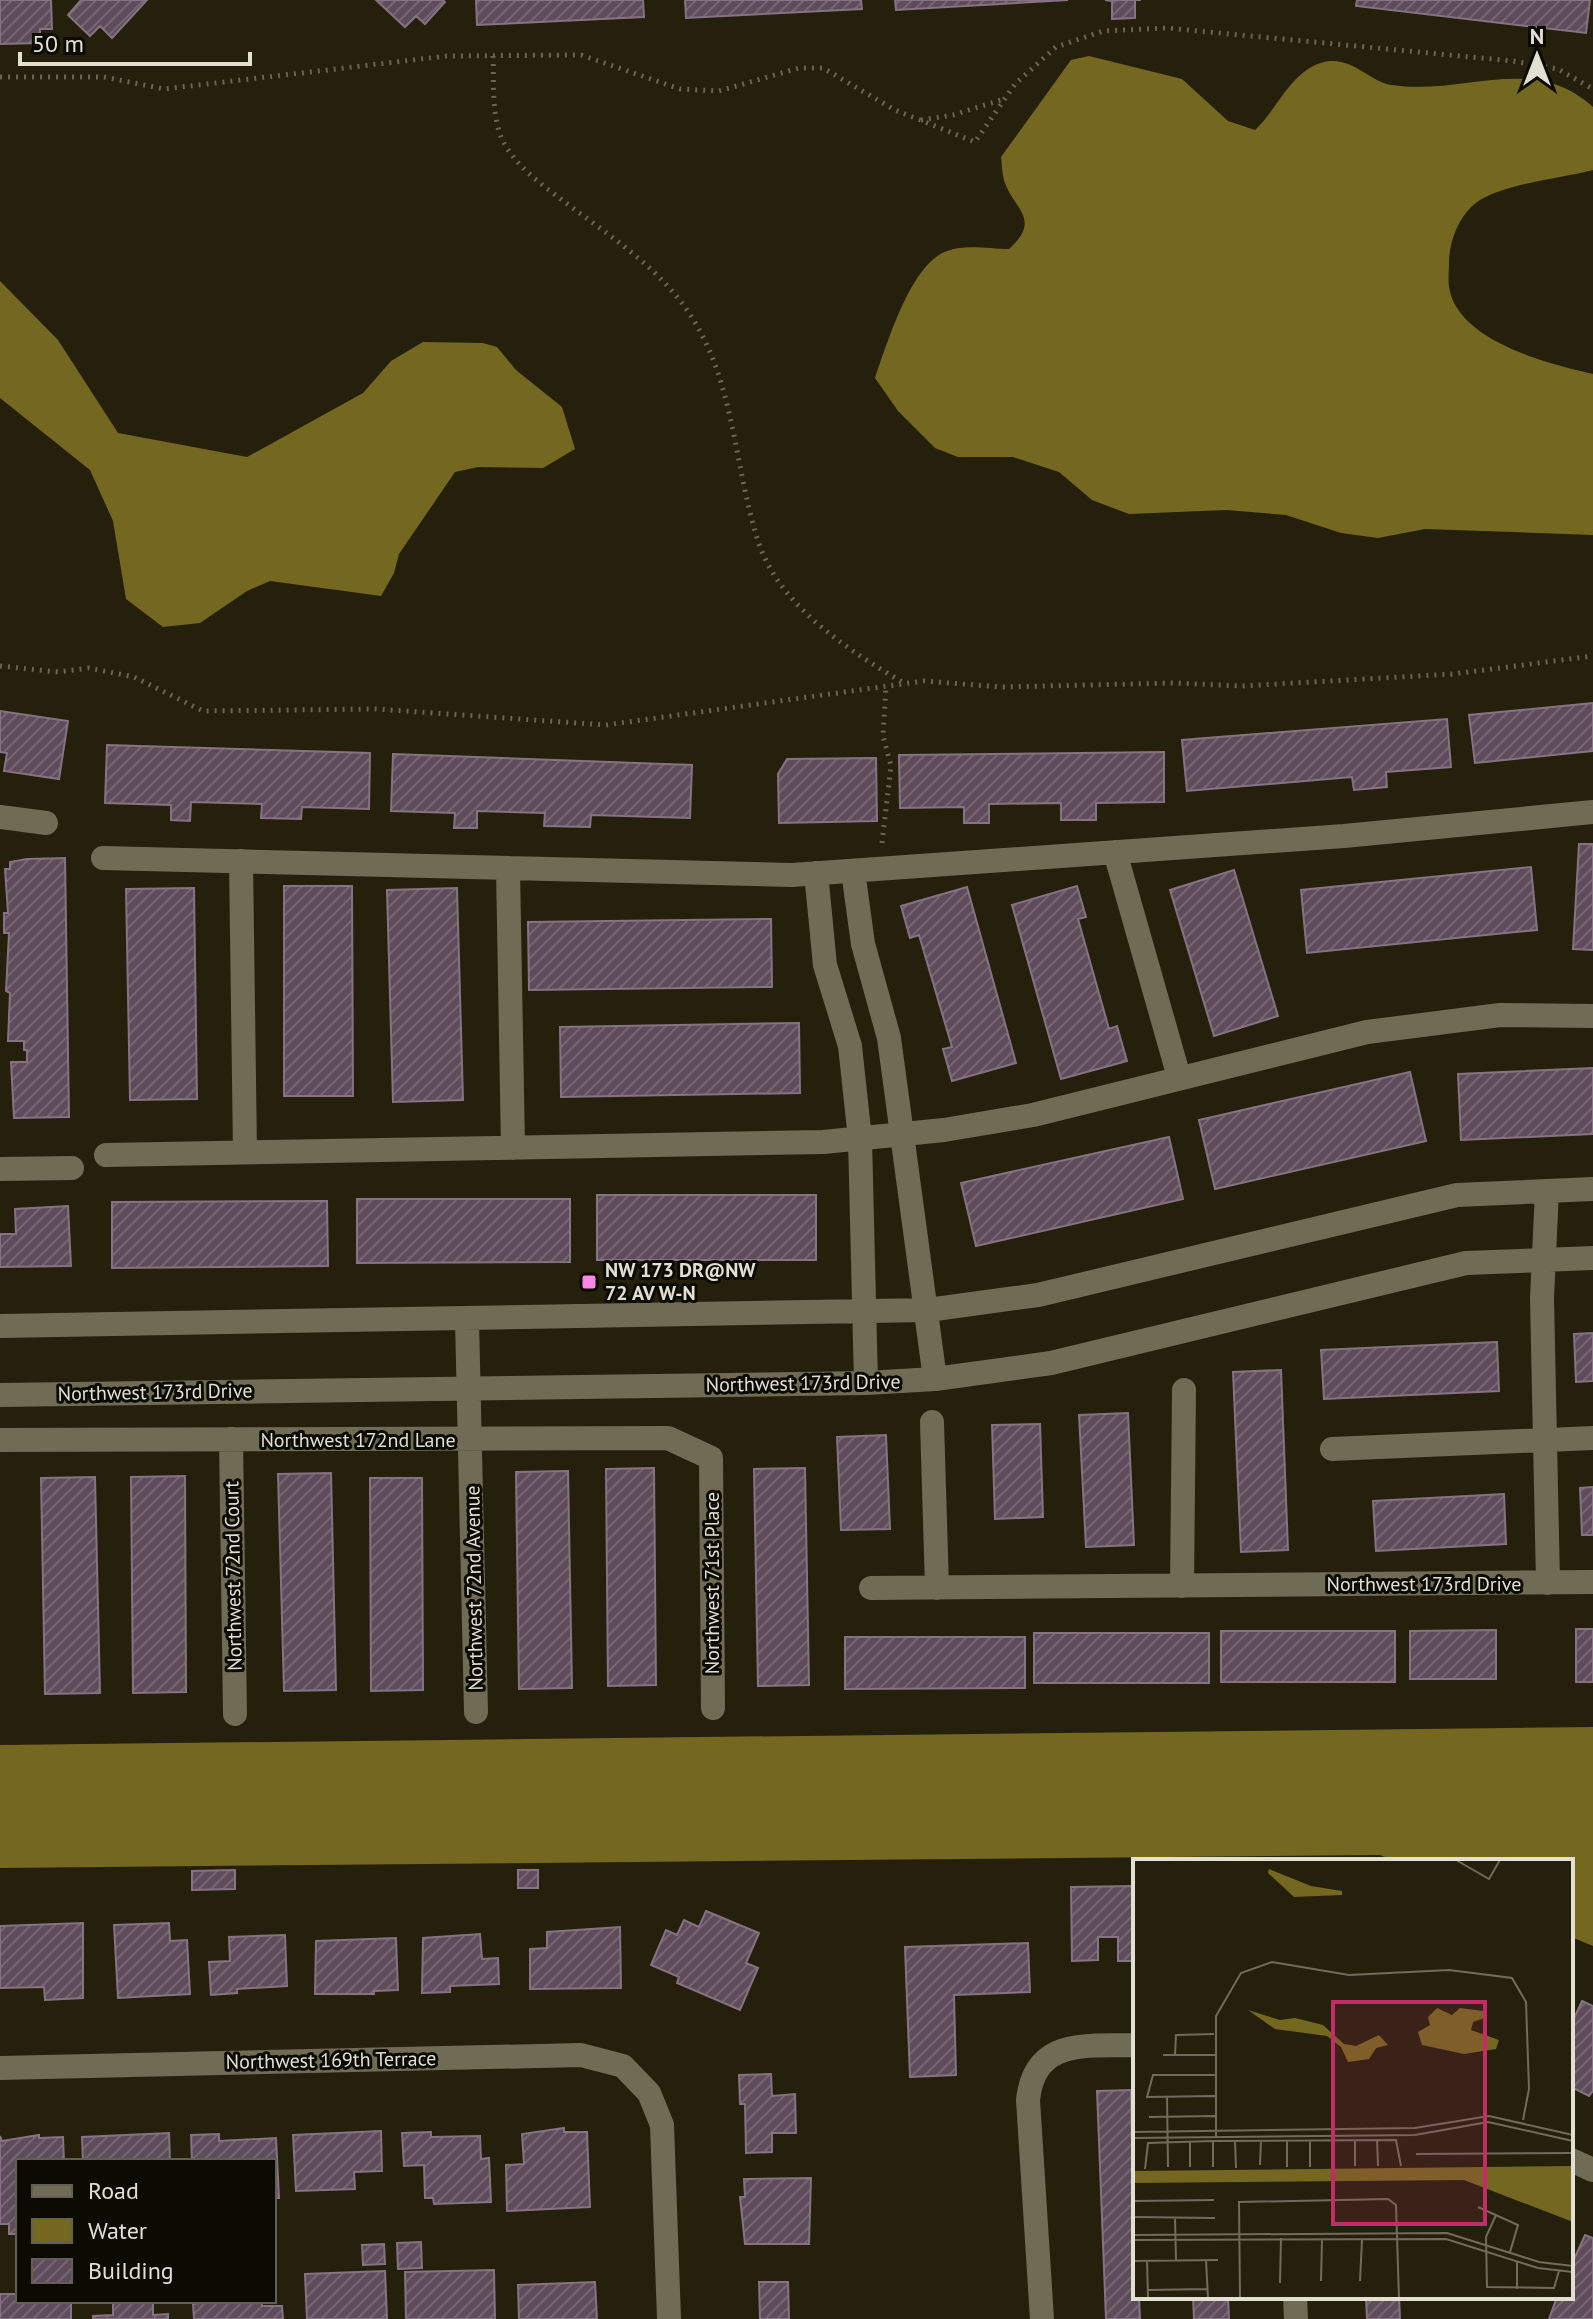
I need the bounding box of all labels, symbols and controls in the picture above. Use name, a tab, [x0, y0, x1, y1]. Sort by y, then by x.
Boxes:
scale bar	[20, 16, 250, 66]
north arrow	[1497, 16, 1577, 96]
text: N	[1530, 22, 1544, 50]
text: 50 m	[32, 28, 84, 59]
place label: NW 173 DR@NW 72 AV W-N	[605, 1257, 756, 1306]
marker: NW 173 DR@NW 72 AV W-N	[580, 1273, 598, 1291]
street label: Northwest 173rd Drive	[705, 1368, 901, 1398]
street label: Northwest 173rd Drive	[57, 1377, 253, 1407]
street label: Northwest 172nd Lane	[260, 1427, 456, 1453]
street label: Northwest 72nd Court	[218, 1481, 248, 1671]
street label: Northwest 72nd Avenue	[459, 1485, 489, 1691]
street label: Northwest 71st Place	[699, 1492, 725, 1674]
street label: Northwest 173rd Drive	[1327, 1571, 1521, 1597]
inset map	[1133, 1859, 1573, 2299]
street label: Northwest 169th Terrace	[226, 2045, 436, 2075]
legend	[16, 2159, 276, 2303]
text: Road	[88, 2175, 139, 2206]
text: Water	[88, 2215, 147, 2246]
text: Building	[88, 2255, 174, 2286]

